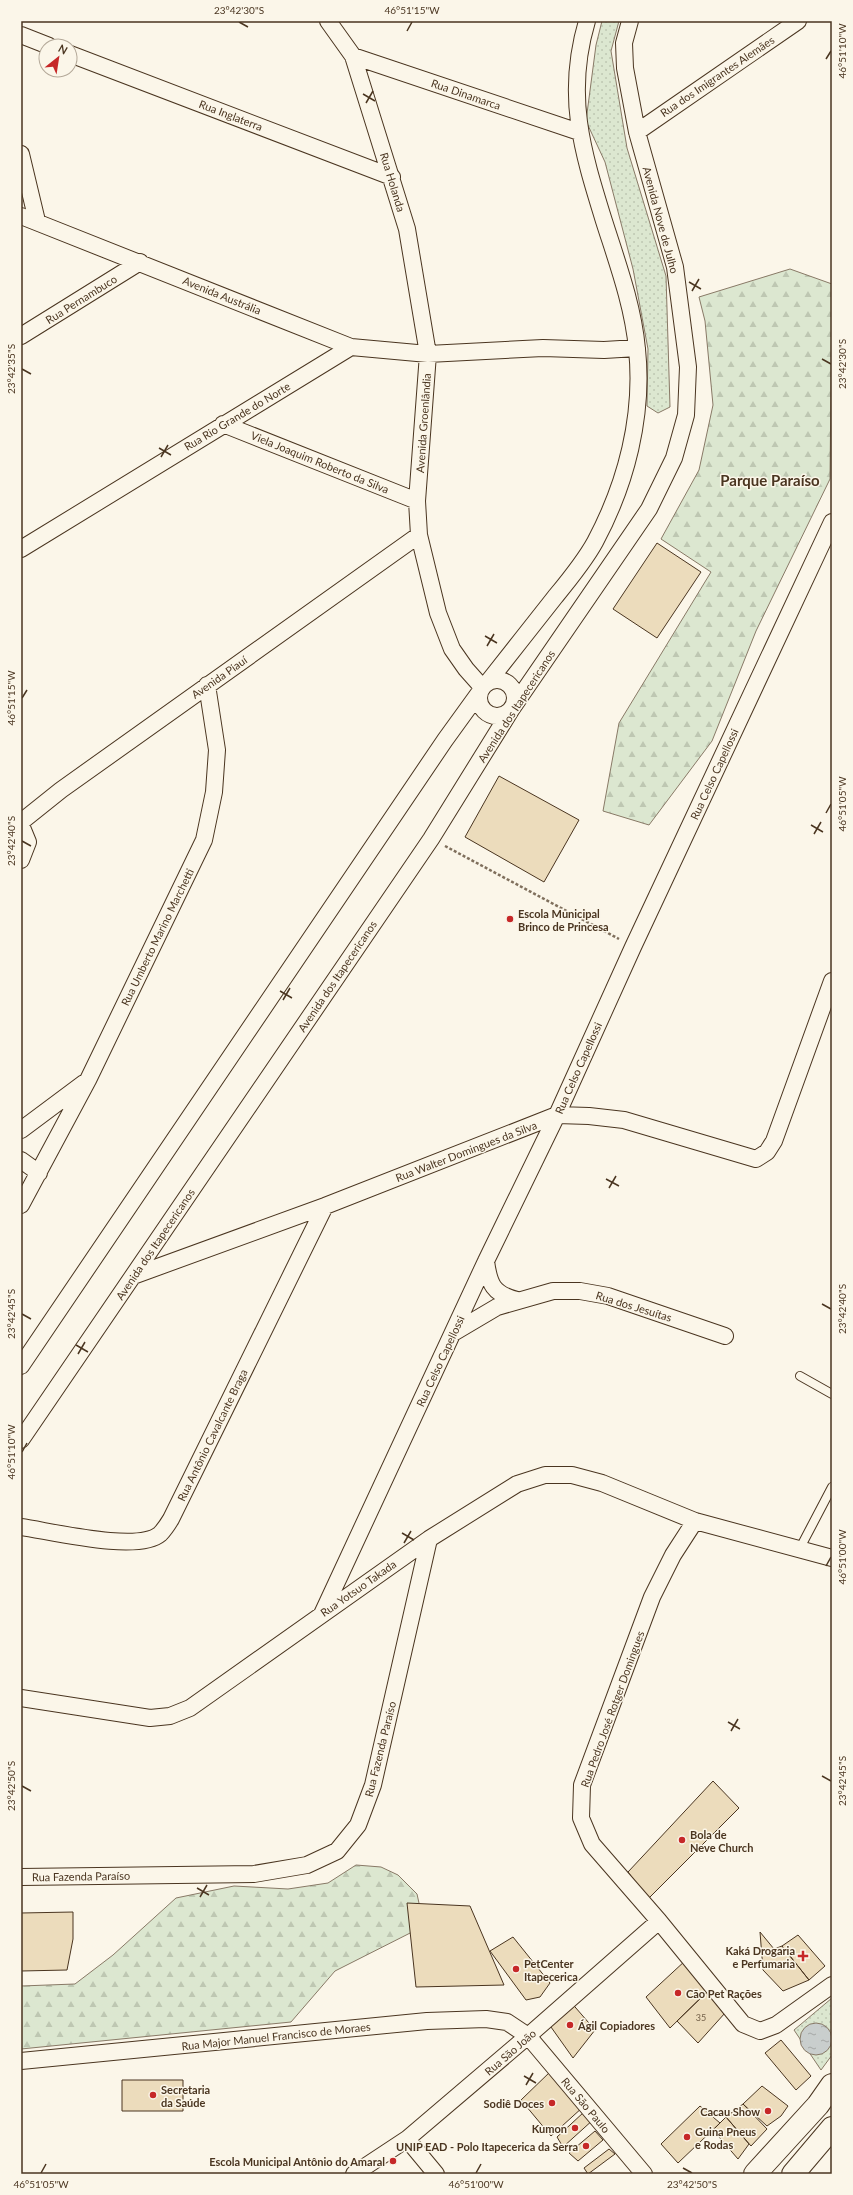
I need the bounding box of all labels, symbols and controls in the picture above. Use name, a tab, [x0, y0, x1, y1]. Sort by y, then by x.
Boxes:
text: 23°42'30"S	[214, 4, 264, 16]
text: 46°51'15"W	[384, 4, 440, 16]
text: 46°51'10"W	[836, 23, 848, 79]
street label: Rua dos Imigrantes Alemães	[658, 33, 777, 119]
north arrow	[38, 38, 78, 78]
text: N	[56, 41, 70, 57]
street label: Rua Dinamarca	[430, 76, 502, 112]
street label: Rua Inglaterra	[197, 97, 265, 133]
street label: Rua Holanda	[378, 151, 408, 213]
street label: Avenida Nove de Julho	[640, 165, 682, 275]
street label: Rua Pernambuco	[43, 272, 119, 326]
street label: Avenida Austrália	[181, 273, 263, 317]
text: 23°42'30"S	[836, 339, 848, 389]
text: 23°42'35"S	[5, 344, 17, 394]
street label: Avenida Groenlândia	[413, 373, 433, 473]
street label: Rua Rio Grande do Norte	[182, 379, 292, 453]
street label: Viela Joaquim Roberto da Silva	[249, 428, 391, 496]
district label: Parque Paraíso	[720, 471, 820, 489]
street label: Avenida dos Itapecericanos	[475, 647, 557, 765]
street label: Avenida Piauí	[189, 653, 250, 701]
text: 46°51'15"W	[5, 670, 17, 726]
street label: Rua Celso Capellossi	[687, 726, 741, 822]
text: 46°51'05"W	[836, 776, 848, 832]
text: 23°42'40"S	[5, 816, 17, 866]
street label: Rua Umberto Marino Marchetti	[118, 866, 196, 1008]
place label: Escola Municipal Brinco de Princesa	[518, 907, 609, 933]
marker: Escola Municipal Brinco de Princesa	[505, 914, 515, 924]
street label: Avenida dos Itapecericanos	[295, 918, 379, 1034]
street label: Rua Celso Capellossi	[552, 1020, 604, 1116]
street label: Rua Walter Domingues da Silva	[394, 1118, 538, 1184]
street label: Avenida dos Itapecericanos	[113, 1186, 197, 1302]
text: 23°42'40"S	[836, 1284, 848, 1334]
street label: Rua dos Jesuítas	[594, 1288, 674, 1324]
text: 23°42'45"S	[5, 1289, 17, 1339]
street label: Rua Celso Capellossi	[413, 1313, 467, 1409]
street label: Rua Antônio Cavalcante Braga	[174, 1367, 250, 1503]
text: 46°51'10"W	[5, 1424, 17, 1480]
text: 46°51'00"W	[836, 1529, 848, 1585]
street label: Rua Yotsuo Takada	[318, 1557, 398, 1619]
street label: Rua Pedro José Rotger Domingues	[578, 1629, 646, 1789]
street label: Rua Fazenda Paraíso	[362, 1700, 398, 1798]
text: 23°42'45"S	[836, 1756, 848, 1806]
text: 23°42'50"S	[5, 1761, 17, 1811]
place label: Bola de Neve Church	[690, 1828, 753, 1854]
marker: Bola de Neve Church	[677, 1835, 687, 1845]
street label: Rua Fazenda Paraíso	[32, 1869, 130, 1883]
place label: Kaká Drogaria e Perfumaria	[725, 1944, 795, 1970]
marker: Kaká Drogaria e Perfumaria	[798, 1951, 808, 1961]
place label: PetCenter Itapecerica	[524, 1957, 578, 1983]
marker: PetCenter Itapecerica	[511, 1964, 521, 1974]
place label: Cão Pet Rações	[686, 1987, 762, 2000]
marker: Cão Pet Rações	[673, 1988, 683, 1998]
house number: 35	[696, 2012, 706, 2023]
place label: Ágil Copiadores	[577, 2019, 655, 2032]
street label: Rua Major Manuel Francisco de Moraes	[181, 2020, 371, 2052]
marker: Ágil Copiadores	[565, 2020, 575, 2030]
street label: Rua São João	[482, 2026, 538, 2078]
street label: Rua São Paulo	[559, 2075, 613, 2135]
place label: Secretaria da Saúde	[161, 2083, 210, 2109]
marker: Secretaria da Saúde	[148, 2090, 158, 2100]
place label: Sodiê Doces	[484, 2097, 544, 2110]
marker: Sodiê Doces	[547, 2098, 557, 2108]
place label: Cacau Show	[700, 2105, 760, 2118]
marker: Cacau Show	[763, 2106, 773, 2116]
place label: Kumon	[532, 2122, 567, 2135]
marker: Kumon	[570, 2123, 580, 2133]
place label: Guina Pneus e Rodas	[695, 2125, 756, 2151]
marker: Guina Pneus e Rodas	[682, 2132, 692, 2142]
place label: UNIP EAD - Polo Itapecerica da Serra	[396, 2140, 578, 2153]
marker: UNIP EAD - Polo Itapecerica da Serra	[581, 2141, 591, 2151]
place label: Escola Municipal Antônio do Amaral	[209, 2155, 385, 2168]
marker: Escola Municipal Antônio do Amaral	[388, 2156, 398, 2166]
text: 46°51'05"W	[13, 2178, 69, 2190]
text: 46°51'00"W	[448, 2178, 504, 2190]
text: 23°42'50"S	[667, 2178, 717, 2190]

